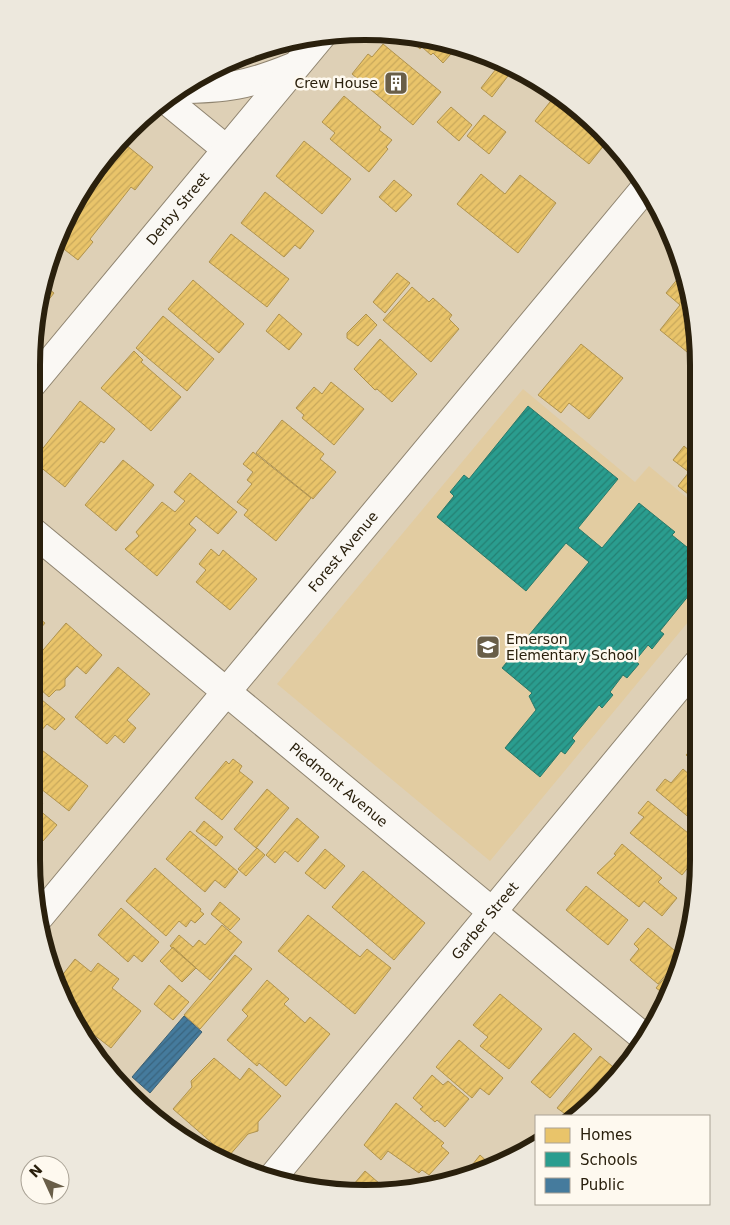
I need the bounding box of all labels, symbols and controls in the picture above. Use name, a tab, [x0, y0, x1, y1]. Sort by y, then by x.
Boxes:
building icon: Crew House	[383, 70, 409, 96]
place label: Crew House	[294, 75, 378, 91]
street label: Derby Street	[143, 169, 213, 248]
street label: Forest Avenue	[305, 508, 381, 595]
place label: Emerson Elementary School	[506, 631, 638, 663]
school or university icon: Emerson Elementary School	[475, 634, 501, 660]
street label: Piedmont Avenue	[286, 739, 391, 830]
street label: Garber Street	[448, 878, 522, 963]
legend	[535, 1115, 710, 1205]
text: Homes	[580, 1126, 632, 1144]
text: Schools	[580, 1151, 638, 1169]
north arrow	[20, 1155, 70, 1205]
text: N	[26, 1161, 45, 1181]
text: Public	[580, 1176, 624, 1194]

